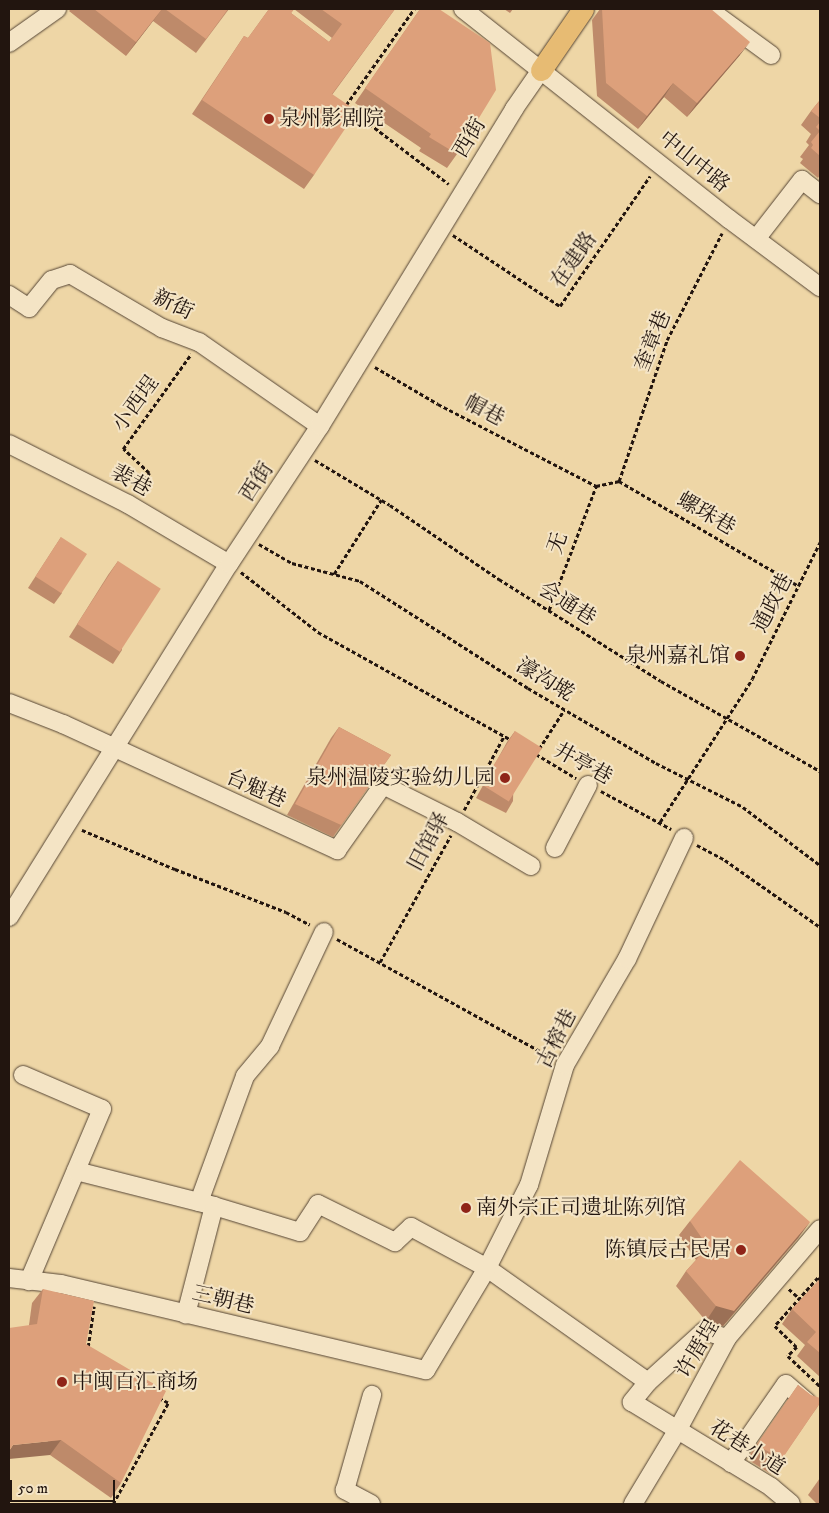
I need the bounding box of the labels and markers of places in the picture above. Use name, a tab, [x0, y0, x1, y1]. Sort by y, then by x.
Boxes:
place label: 泉州影剧院	[279, 106, 384, 132]
marker: 泉州影剧院	[263, 113, 275, 125]
place label: 泉州嘉礼馆	[625, 643, 730, 669]
marker: 泉州嘉礼馆	[734, 650, 746, 662]
place label: 泉州温陵实验幼儿园	[306, 765, 495, 791]
marker: 泉州温陵实验幼儿园	[499, 772, 511, 784]
place label: 南外宗正司遗址陈列馆	[476, 1195, 686, 1221]
marker: 南外宗正司遗址陈列馆	[460, 1202, 472, 1214]
place label: 陈镇辰古民居	[605, 1237, 731, 1263]
marker: 陈镇辰古民居	[735, 1244, 747, 1256]
place label: 中闽百汇商场	[72, 1369, 198, 1395]
marker: 中闽百汇商场	[56, 1376, 68, 1388]

